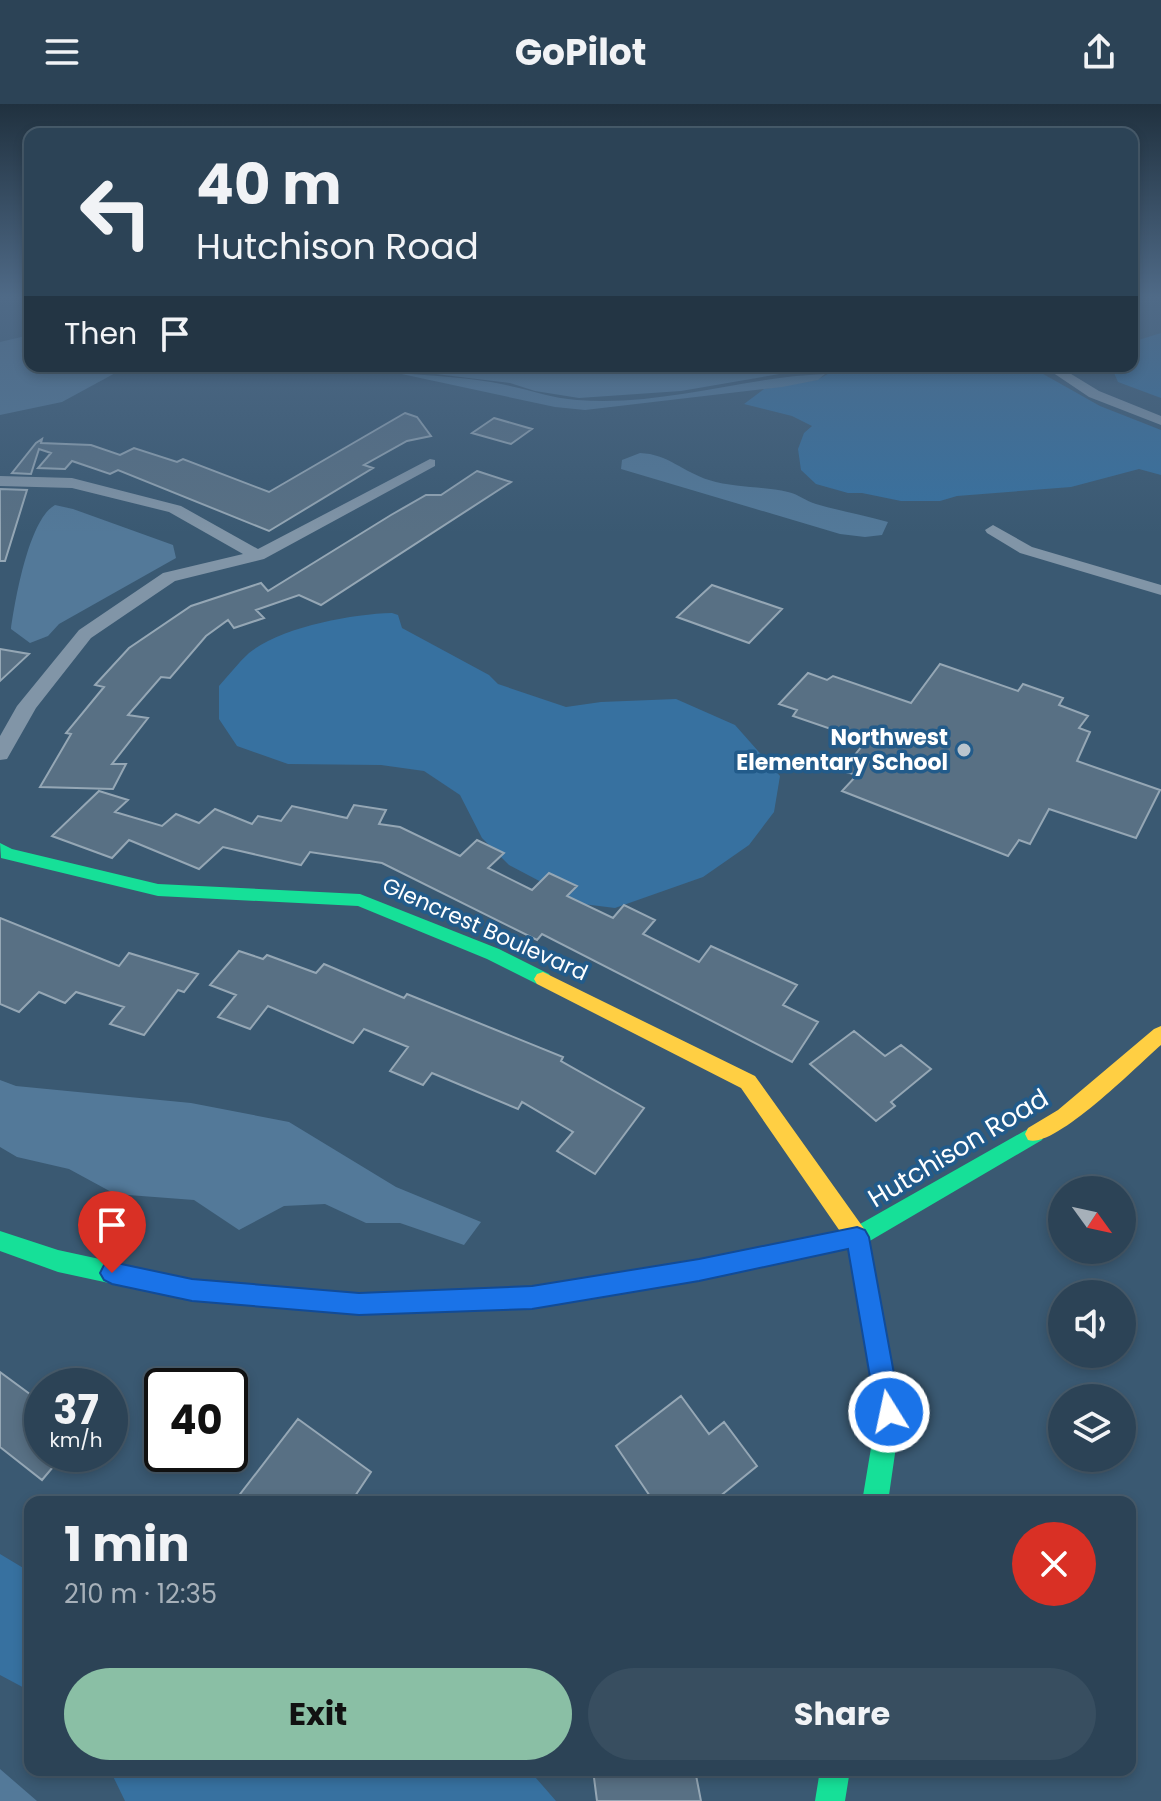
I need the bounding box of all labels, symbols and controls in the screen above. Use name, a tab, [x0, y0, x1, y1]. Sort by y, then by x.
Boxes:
text: GoPilot	[515, 27, 646, 78]
icon: menu	[40, 30, 84, 74]
icon: share	[1077, 30, 1121, 74]
text: 40 m	[196, 145, 342, 224]
icon: left	[64, 160, 168, 264]
text: Hutchison Road	[196, 221, 479, 272]
text: Then	[64, 312, 137, 355]
icon: arrive	[153, 312, 197, 356]
place label: Northwest Elementary School	[736, 722, 948, 778]
marker: Northwest Elementary School	[955, 741, 973, 759]
street label: Glencrest Boulevard	[377, 870, 593, 988]
street label: Hutchison Road	[861, 1080, 1055, 1216]
north arrow	[1048, 1176, 1136, 1264]
map controls	[1048, 1176, 1136, 1472]
pin	[78, 1191, 146, 1273]
icon: arrive	[90, 1203, 134, 1247]
button: sound	[1048, 1280, 1136, 1368]
speed limit sign: 40	[144, 1368, 248, 1472]
position arrow	[847, 1370, 931, 1454]
text: 37	[53, 1382, 99, 1438]
button: layers	[1048, 1384, 1136, 1472]
text: km/h	[49, 1426, 103, 1454]
text: 1 min	[64, 1511, 190, 1578]
button: close	[1012, 1522, 1096, 1606]
text: 210 m · 12:35	[64, 1576, 217, 1612]
button: Exit	[64, 1668, 572, 1760]
button: Share	[588, 1668, 1096, 1760]

